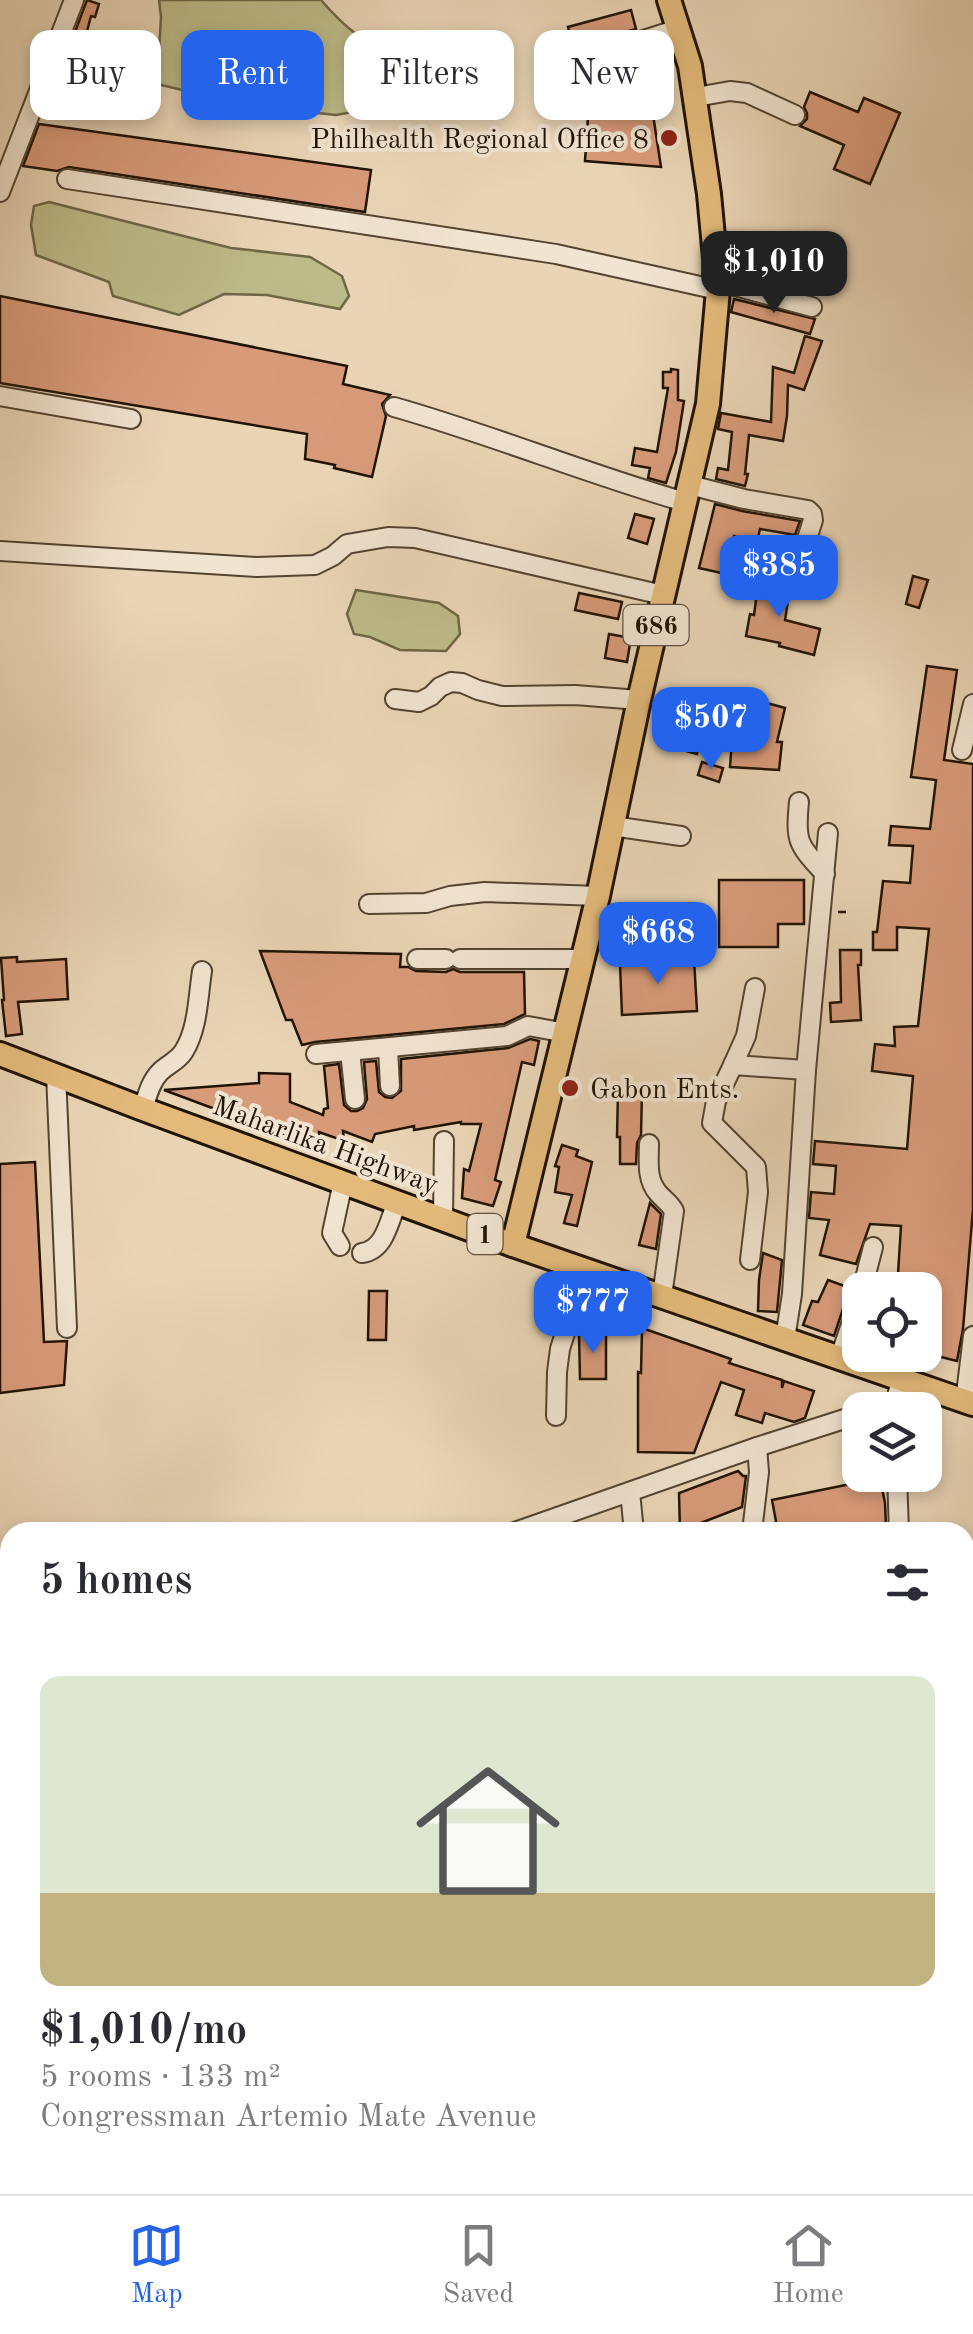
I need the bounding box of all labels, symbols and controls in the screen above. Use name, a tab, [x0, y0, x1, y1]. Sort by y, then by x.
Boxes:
chip: Buy	[30, 30, 161, 120]
chip: Rent	[181, 30, 324, 120]
chip: Filters	[344, 30, 514, 120]
chip: New	[534, 30, 674, 120]
place label: Philhealth Regional Office 8	[311, 127, 649, 155]
marker: Philhealth Regional Office 8	[658, 127, 680, 149]
pin: $1,010	[693, 231, 855, 316]
text: $1,010	[723, 247, 825, 279]
pin: $385	[720, 535, 838, 620]
text: $385	[742, 551, 816, 583]
road number: 686	[624, 605, 688, 645]
pin: $507	[652, 687, 770, 772]
text: $507	[674, 703, 748, 735]
pin: $668	[599, 902, 717, 987]
text: $668	[621, 918, 695, 950]
marker: Gabon Ents.	[559, 1077, 581, 1099]
place label: Gabon Ents.	[590, 1077, 739, 1105]
street label: Maharlika Highway	[208, 1093, 442, 1201]
road number: 1	[468, 1214, 502, 1254]
pin: $777	[534, 1271, 652, 1356]
map controls	[842, 1272, 942, 1492]
button: locate	[842, 1272, 942, 1372]
text: $777	[556, 1287, 630, 1319]
button: layers	[842, 1392, 942, 1492]
icon: filters	[880, 1555, 935, 1610]
text: 5 homes	[40, 1561, 192, 1603]
icon: home	[398, 1741, 578, 1921]
text: $1,010/mo	[40, 2011, 247, 2053]
text: 5 rooms · 133 m²	[40, 2062, 281, 2094]
text: Congressman Artemio Mate Avenue	[40, 2102, 536, 2134]
tab: Map	[129, 2218, 184, 2313]
tab: Saved	[443, 2218, 514, 2313]
tab: Home	[773, 2218, 844, 2313]

